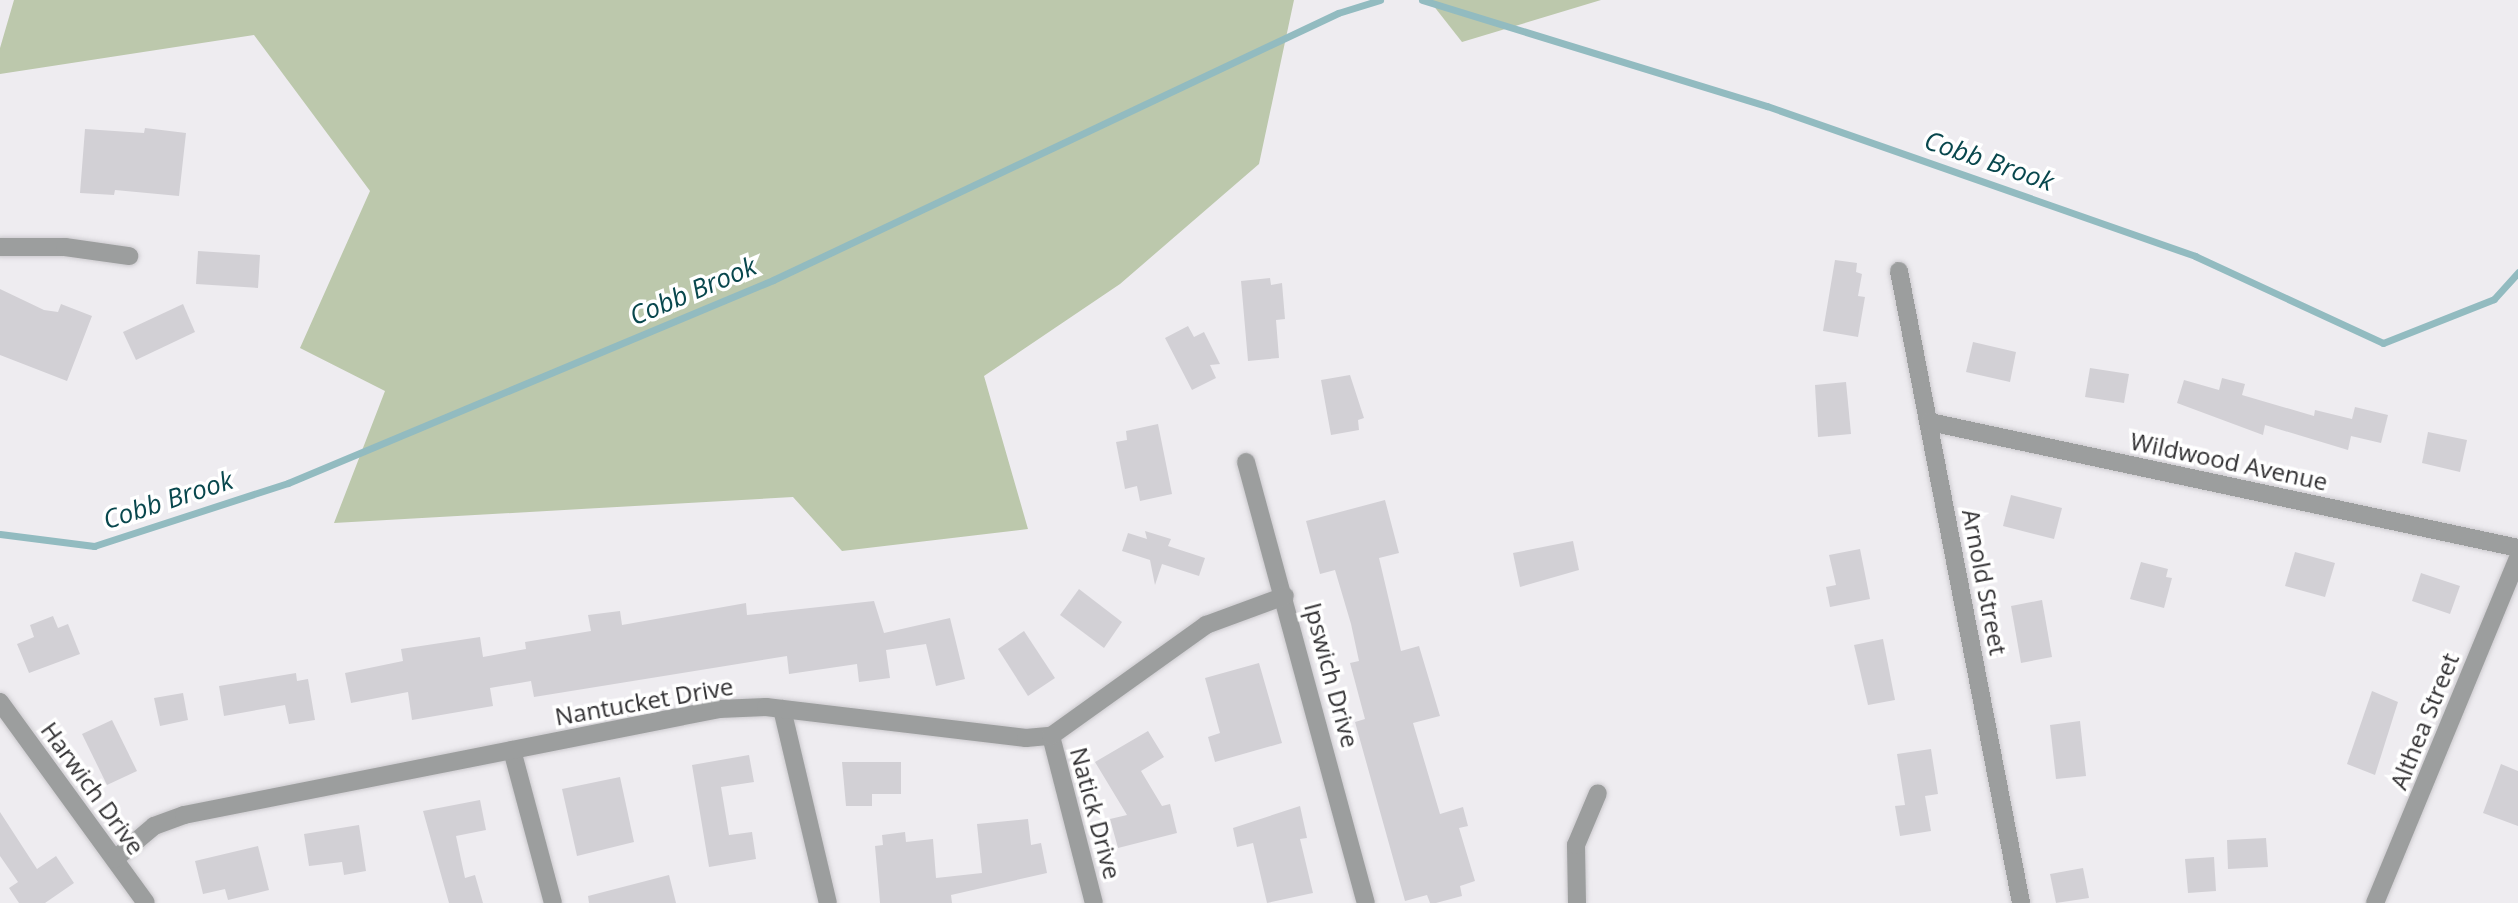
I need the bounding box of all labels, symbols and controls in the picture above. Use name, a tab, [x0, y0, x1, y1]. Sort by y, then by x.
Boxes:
water label: Cobb Brook	[1920, 124, 2058, 198]
water label: Cobb Brook	[625, 250, 761, 332]
street label: Wildwood Avenue	[2128, 426, 2330, 496]
water label: Cobb Brook	[99, 464, 237, 536]
street label: Arnold Street	[1957, 507, 2013, 657]
street label: Ipswich Drive	[1299, 599, 1365, 751]
street label: Althea Street	[2384, 649, 2464, 793]
street label: Nantucket Drive	[553, 671, 735, 731]
street label: Harwich Drive	[35, 716, 151, 860]
street label: Natick Drive	[1065, 744, 1127, 882]

